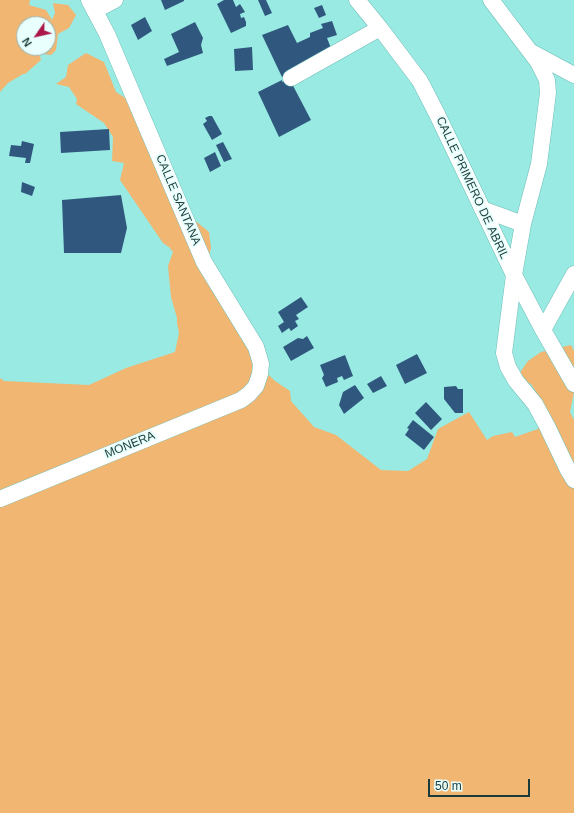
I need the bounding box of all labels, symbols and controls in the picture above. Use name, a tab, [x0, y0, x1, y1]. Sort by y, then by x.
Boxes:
north arrow	[16, 16, 56, 56]
text: N	[20, 36, 34, 49]
street label: CALLE PRIMERO DE ABRIL	[433, 115, 511, 261]
street label: CALLE SANTANA	[152, 152, 204, 248]
street label: MONERA	[103, 428, 157, 462]
scale bar	[430, 771, 532, 797]
text: 50 m	[435, 779, 462, 793]

